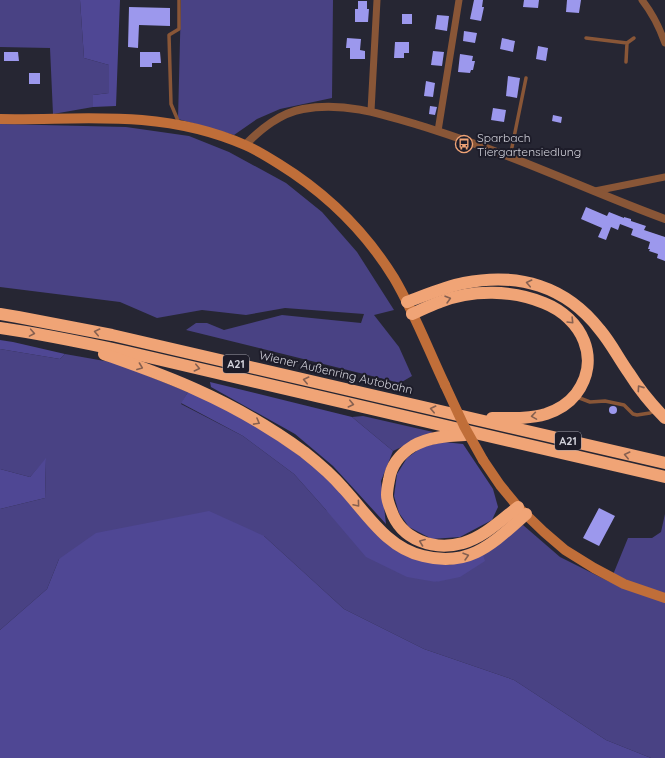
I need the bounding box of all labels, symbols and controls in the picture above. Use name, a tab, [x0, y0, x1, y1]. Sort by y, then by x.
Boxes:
place label: Sparbach Tiergartensiedlung	[477, 130, 581, 159]
bus stop icon: Sparbach Tiergartensiedlung	[454, 134, 474, 154]
one-way arrow	[525, 280, 532, 288]
one-way arrow	[444, 295, 451, 304]
one-way arrow	[566, 316, 573, 324]
one-way arrow	[29, 328, 35, 337]
one-way arrow	[94, 328, 101, 337]
street label: Wiener Außenring Autobahn	[258, 347, 414, 397]
road number: A21	[223, 355, 249, 373]
one-way arrow	[136, 362, 143, 370]
one-way arrow	[194, 364, 201, 372]
one-way arrow	[303, 376, 309, 384]
one-way arrow	[637, 386, 644, 393]
one-way arrow	[348, 400, 355, 408]
one-way arrow	[429, 405, 436, 413]
one-way arrow	[531, 411, 537, 420]
one-way arrow	[253, 417, 260, 424]
road number: A21	[555, 432, 581, 450]
one-way arrow	[624, 451, 630, 459]
one-way arrow	[352, 499, 359, 506]
one-way arrow	[418, 538, 425, 546]
one-way arrow	[463, 552, 470, 561]

